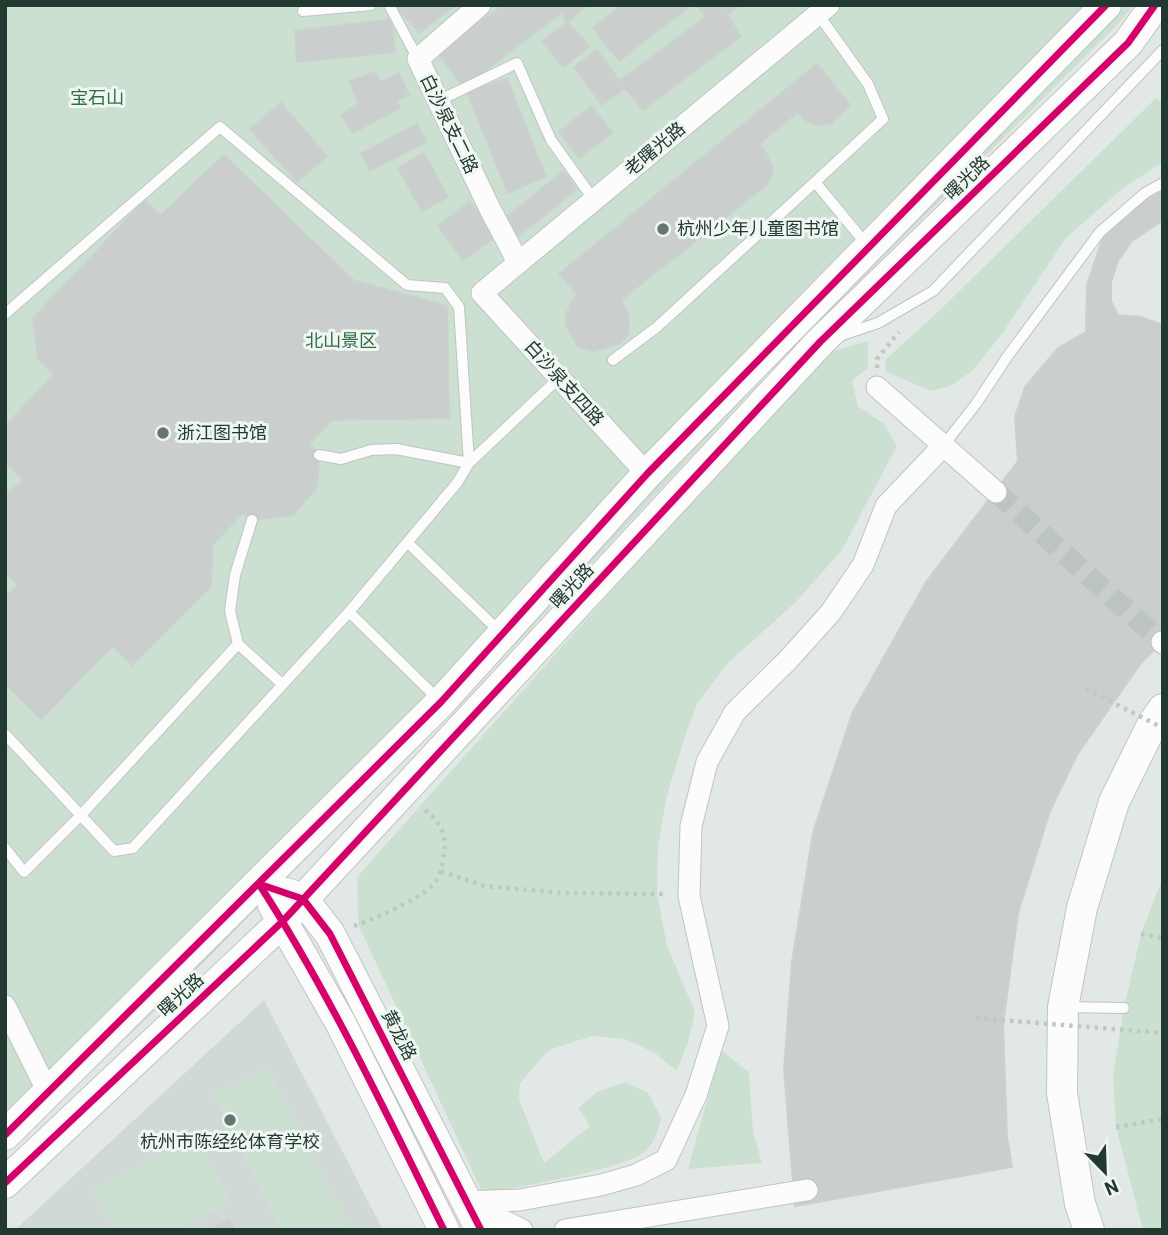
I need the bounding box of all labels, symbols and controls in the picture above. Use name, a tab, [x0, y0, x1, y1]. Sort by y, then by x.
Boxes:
street label: 白沙泉支二路	[416, 70, 483, 177]
park label: 宝石山	[70, 86, 124, 108]
street label: 老曙光路	[620, 117, 689, 180]
street label: 曙光路	[939, 151, 993, 204]
place label: 杭州少年儿童图书馆	[677, 217, 839, 239]
marker: 杭州少年儿童图书馆	[655, 221, 671, 237]
park label: 北山景区	[305, 329, 377, 351]
street label: 白沙泉支四路	[520, 335, 609, 430]
place label: 浙江图书馆	[177, 421, 267, 443]
marker: 浙江图书馆	[155, 425, 171, 441]
street label: 曙光路	[545, 558, 598, 613]
street label: 曙光路	[153, 968, 208, 1021]
street label: 黄龙路	[378, 1005, 422, 1064]
marker: 杭州市陈经纶体育学校	[222, 1112, 238, 1128]
place label: 杭州市陈经纶体育学校	[140, 1130, 320, 1152]
north arrow	[1070, 1137, 1140, 1207]
text: N	[1102, 1175, 1122, 1201]

